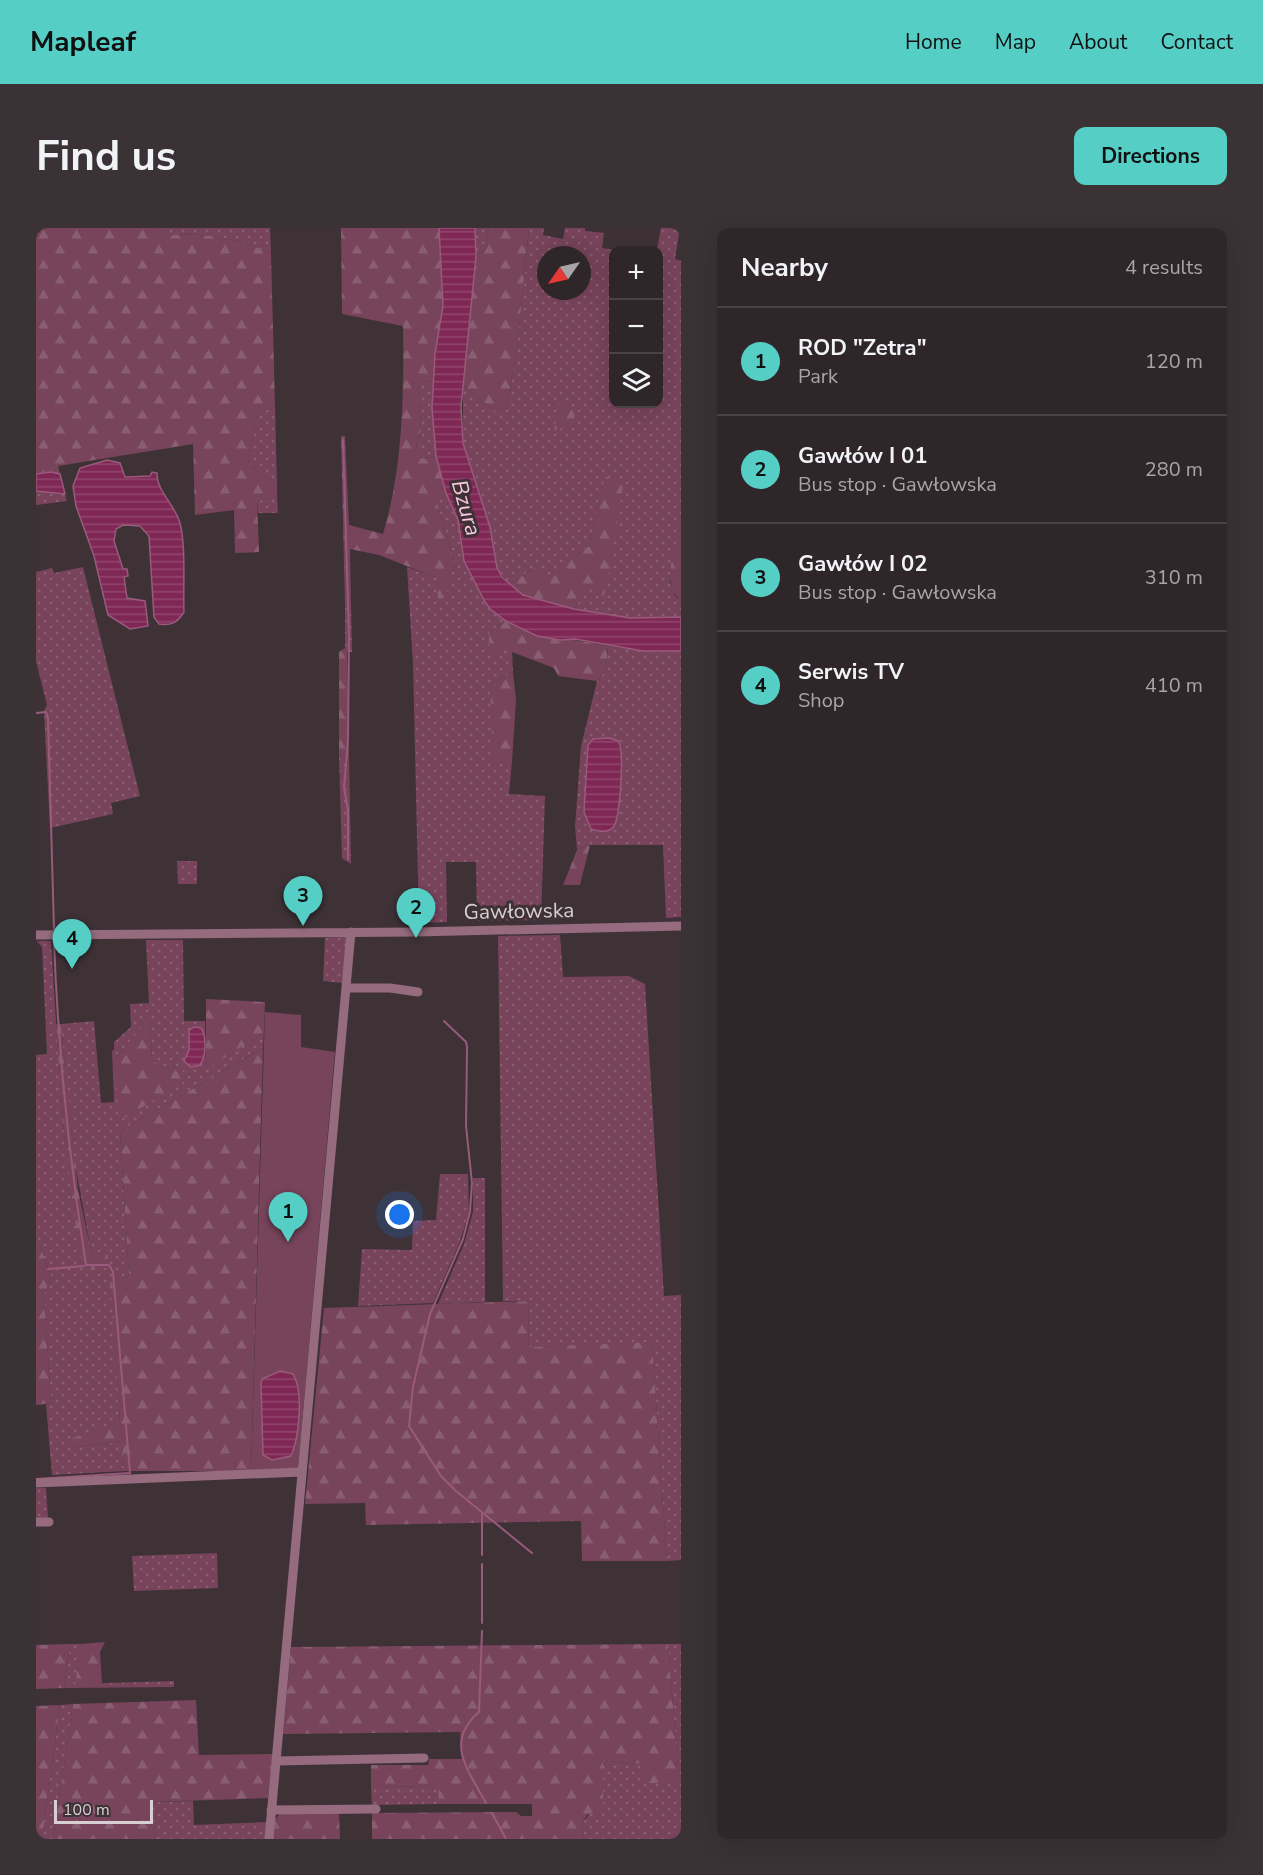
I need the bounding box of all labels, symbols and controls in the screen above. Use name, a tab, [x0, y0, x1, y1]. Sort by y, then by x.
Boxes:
text: Mapleaf	[30, 23, 136, 61]
text: Home	[905, 28, 962, 56]
text: Map	[995, 28, 1036, 56]
text: About	[1069, 28, 1127, 56]
text: Contact	[1160, 28, 1233, 56]
button: Directions	[1074, 127, 1227, 185]
text: Find us	[36, 128, 176, 185]
north arrow	[537, 246, 591, 300]
map controls	[609, 246, 663, 408]
button: +	[609, 246, 663, 300]
text: Nearby	[741, 250, 828, 285]
text: 4 results	[1125, 254, 1203, 281]
button: −	[609, 300, 663, 354]
text: ROD "Zetra"	[798, 333, 926, 363]
text: 1	[755, 348, 767, 375]
text: 120 m	[1145, 348, 1203, 375]
button: layers	[609, 354, 663, 408]
text: Park	[798, 363, 838, 390]
text: Gawłów I 01	[798, 441, 927, 471]
text: 2	[755, 456, 767, 483]
text: 280 m	[1145, 456, 1203, 483]
text: Bus stop · Gawłowska	[798, 471, 997, 498]
water label: Bzura	[444, 477, 488, 539]
text: Gawłów I 02	[798, 549, 927, 579]
text: 3	[755, 564, 767, 591]
text: 310 m	[1145, 564, 1203, 591]
text: Bus stop · Gawłowska	[798, 579, 997, 606]
text: Serwis TV	[798, 657, 904, 687]
text: 4	[755, 672, 767, 699]
text: 410 m	[1145, 672, 1203, 699]
text: Shop	[798, 687, 844, 714]
pin: 3	[284, 876, 322, 926]
pin: 2	[396, 888, 436, 938]
street label: Gawłowska	[463, 896, 575, 926]
pin: 4	[52, 920, 92, 969]
pin: 1	[268, 1192, 308, 1242]
your location	[385, 1200, 414, 1229]
scale bar	[54, 1797, 153, 1824]
text: 100 m	[63, 1799, 110, 1821]

